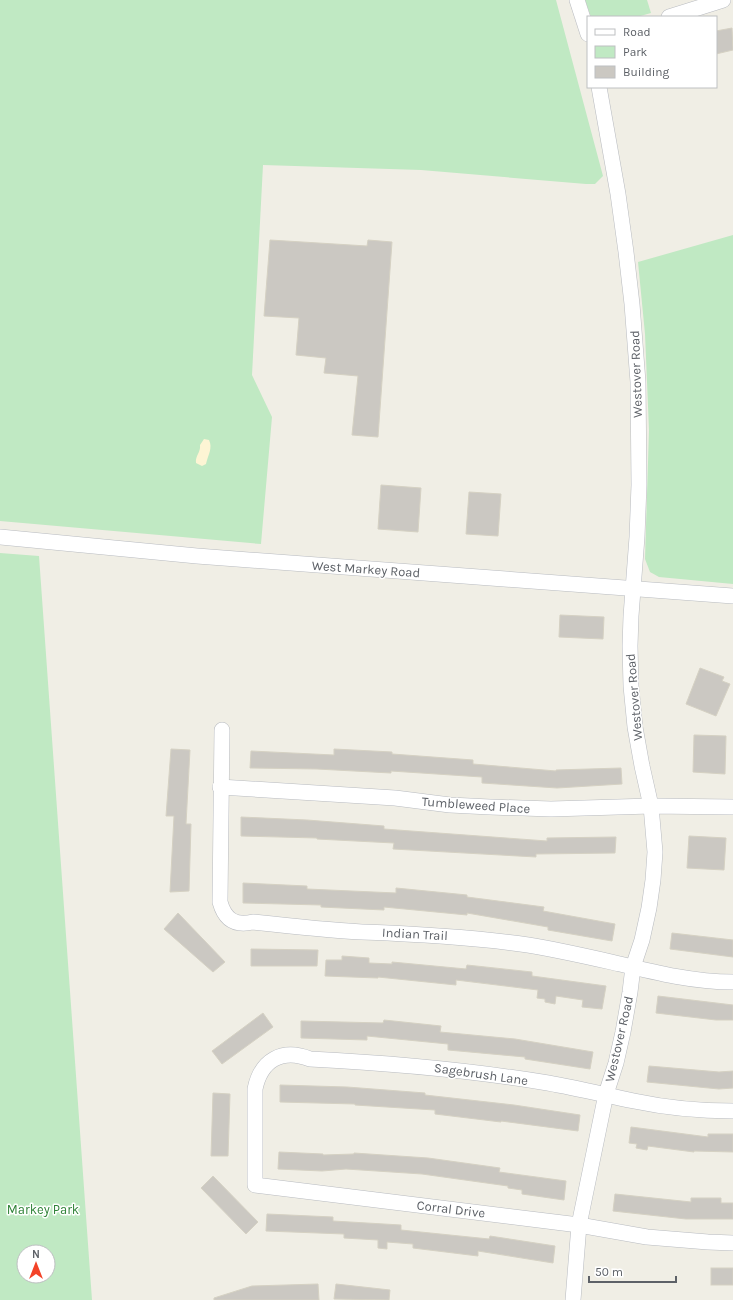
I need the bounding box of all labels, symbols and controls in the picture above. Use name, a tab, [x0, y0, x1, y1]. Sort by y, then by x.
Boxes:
legend	[587, 16, 717, 88]
text: Road	[623, 25, 651, 39]
text: Park	[623, 45, 648, 59]
text: Building	[623, 65, 670, 79]
street label: Westover Road	[627, 330, 645, 418]
street label: West Markey Road	[311, 558, 421, 580]
street label: Westover Road	[623, 653, 645, 741]
street label: Tumbleweed Place	[421, 794, 531, 816]
street label: Indian Trail	[382, 925, 448, 943]
street label: Westover Road	[602, 995, 636, 1083]
street label: Sagebrush Lane	[433, 1060, 529, 1088]
street label: Corral Drive	[416, 1197, 486, 1221]
park label: Markey Park	[7, 1202, 79, 1217]
north arrow	[16, 1244, 56, 1284]
text: N	[32, 1248, 40, 1261]
scale bar	[589, 1258, 676, 1284]
text: 50 m	[595, 1265, 623, 1279]

